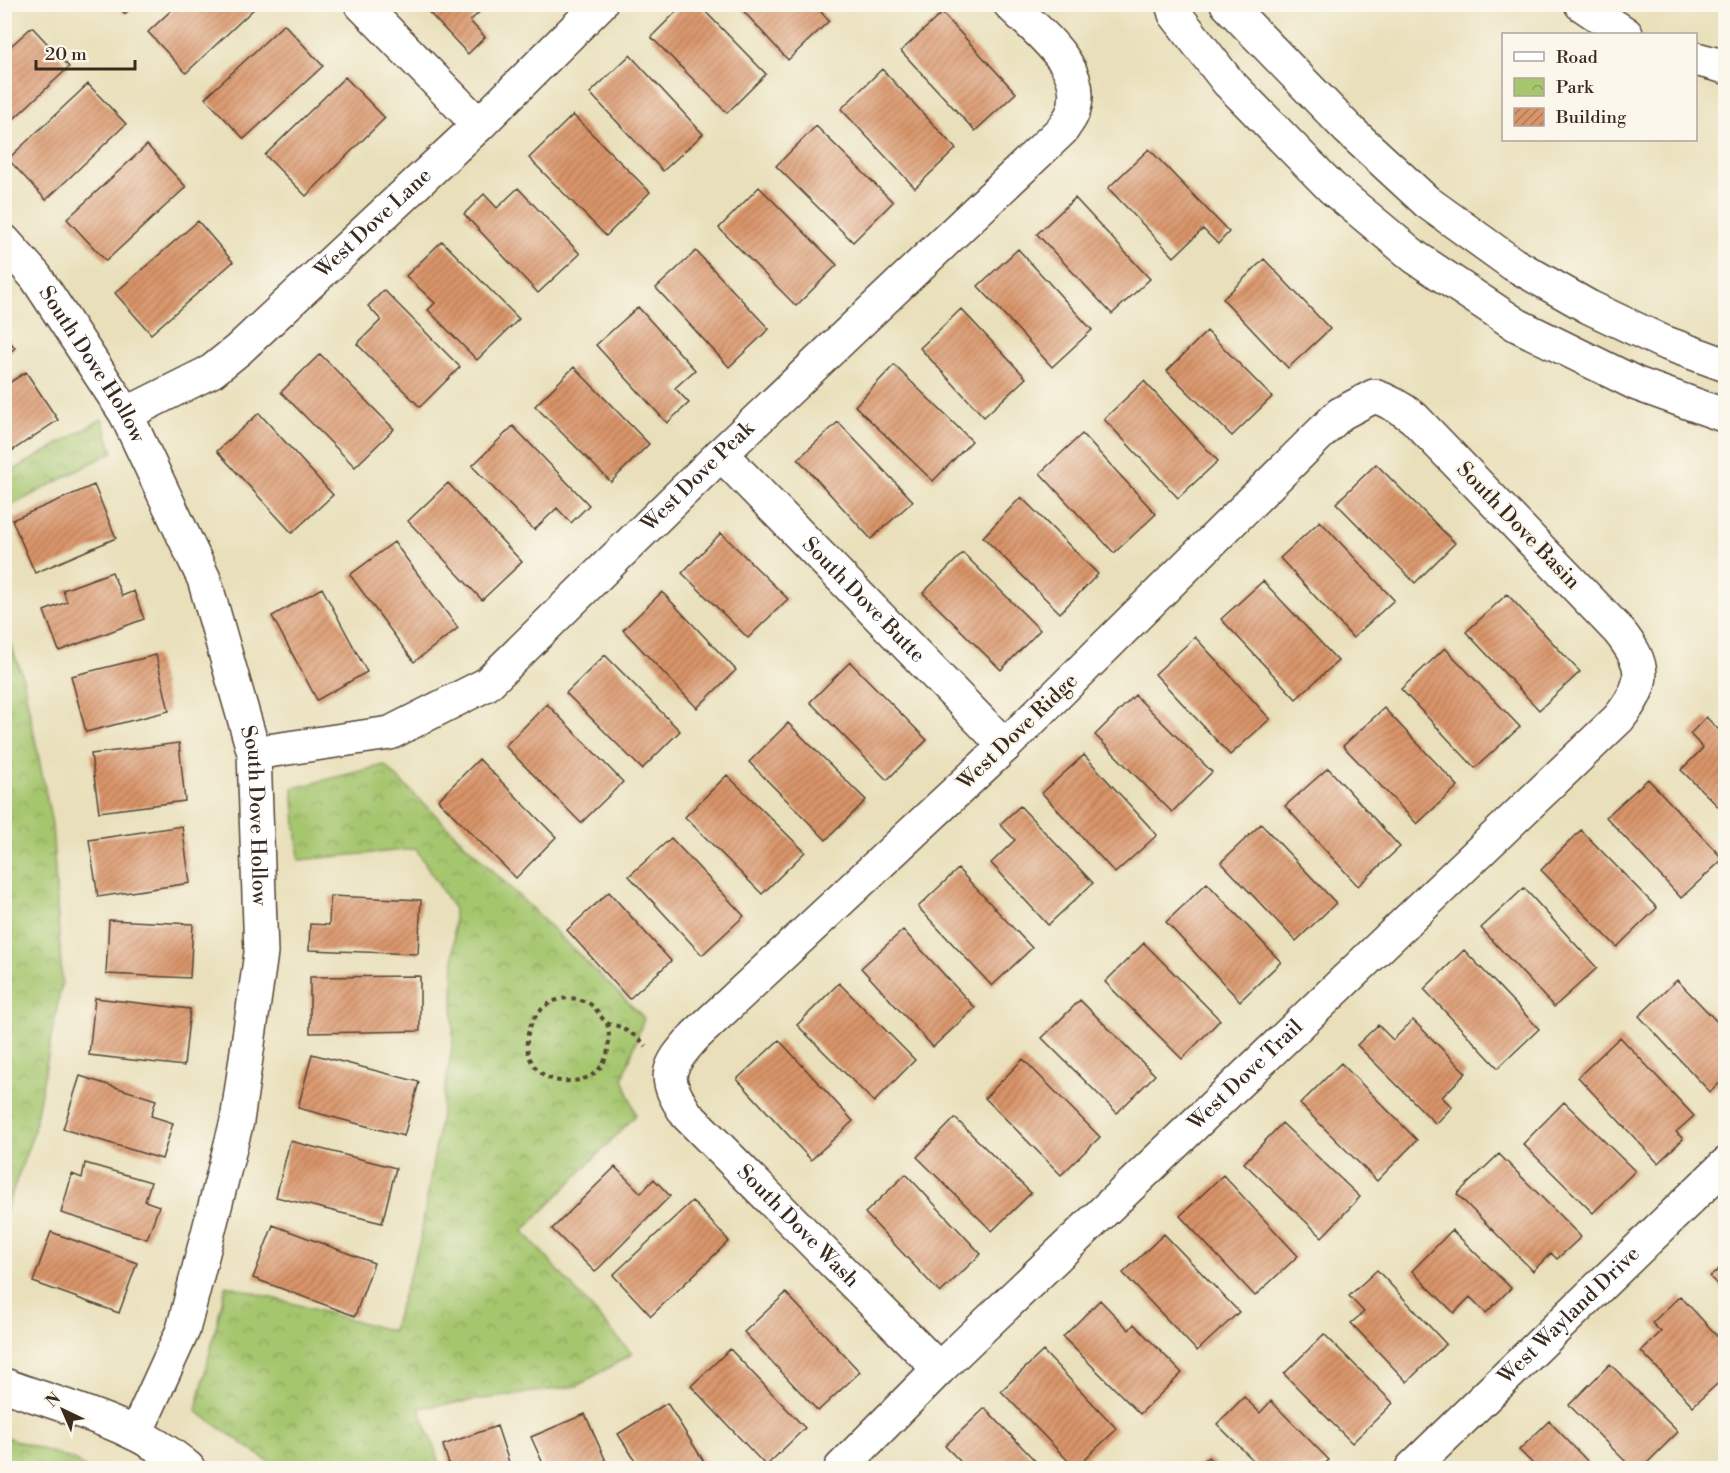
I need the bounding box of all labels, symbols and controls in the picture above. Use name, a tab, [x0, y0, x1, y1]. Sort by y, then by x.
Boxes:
scale bar	[36, 33, 135, 71]
legend	[1502, 33, 1697, 141]
text: 20 m	[45, 43, 87, 66]
text: Road	[1556, 46, 1599, 69]
text: Park	[1556, 76, 1595, 99]
text: Building	[1555, 106, 1627, 129]
street label: West Dove Lane	[309, 163, 437, 285]
street label: South Dove Hollow	[33, 281, 151, 447]
street label: West Dove Peak	[636, 415, 761, 538]
street label: South Dove Basin	[1451, 457, 1586, 595]
street label: South Dove Butte	[796, 532, 930, 669]
street label: West Dove Ridge	[952, 668, 1083, 797]
street label: South Dove Hollow	[234, 723, 272, 906]
street label: West Dove Trail	[1182, 1014, 1309, 1137]
street label: South Dove Wash	[731, 1159, 865, 1294]
street label: West Wayland Drive	[1492, 1241, 1646, 1391]
north arrow	[33, 1380, 93, 1440]
text: N	[42, 1388, 65, 1412]

